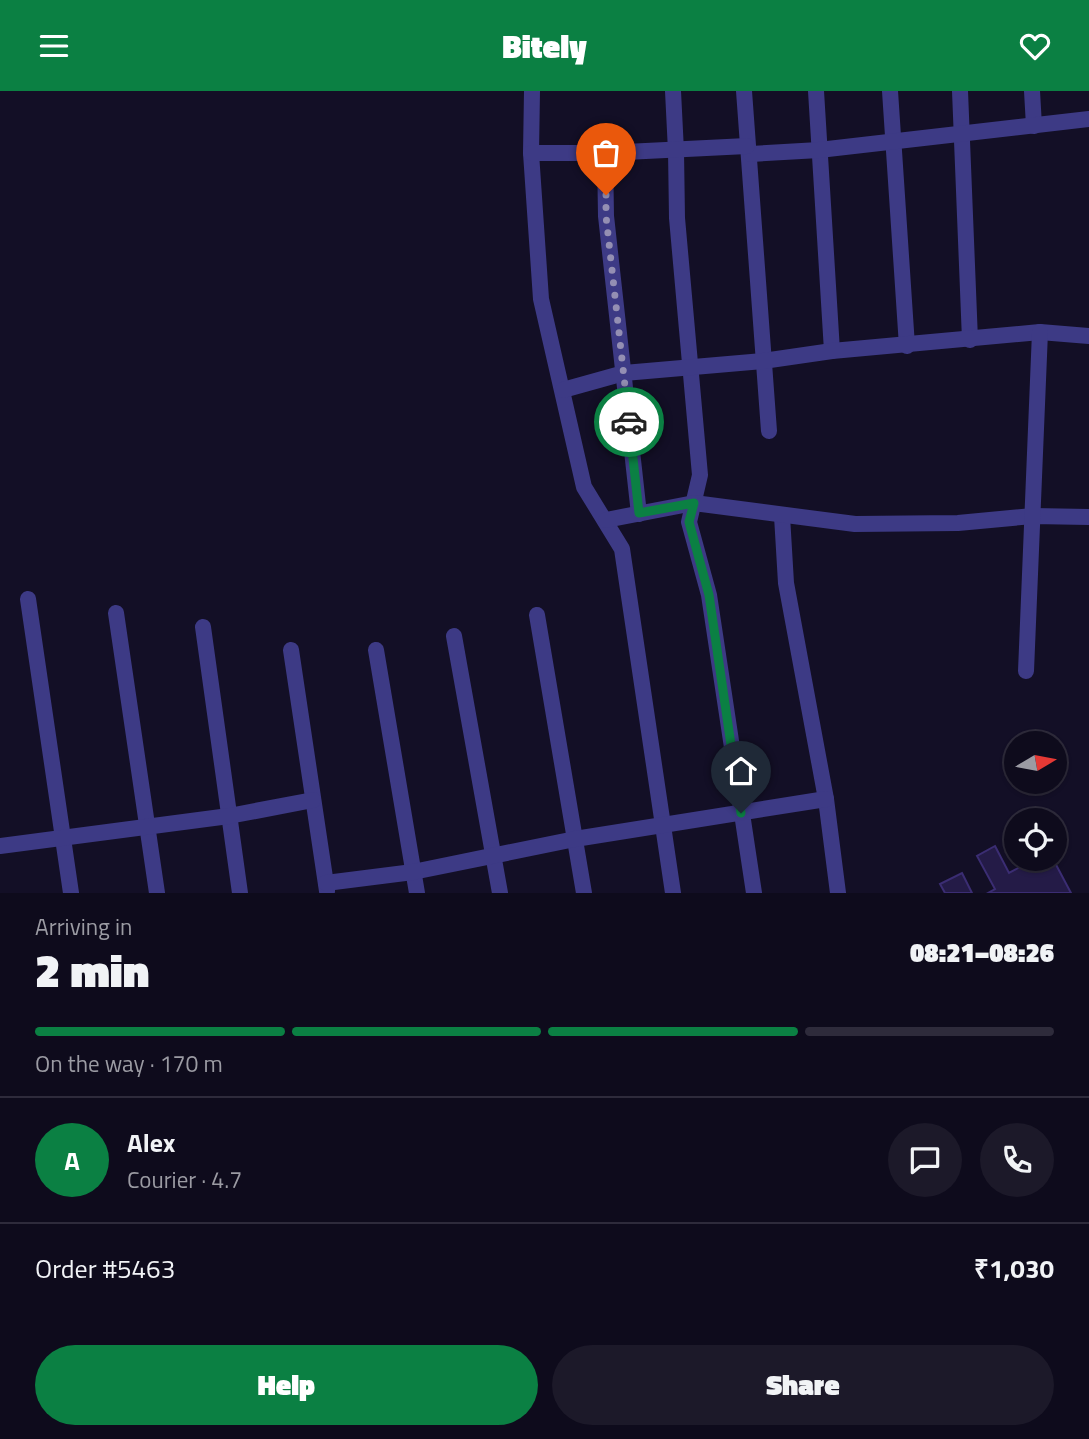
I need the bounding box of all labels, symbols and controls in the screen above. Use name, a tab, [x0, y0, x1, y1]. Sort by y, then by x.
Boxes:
text: Bitely	[502, 22, 587, 70]
icon: menu	[35, 27, 73, 65]
icon: heart	[1016, 27, 1054, 65]
pin	[576, 123, 636, 195]
icon: bag	[587, 134, 625, 172]
courier	[594, 387, 664, 457]
icon: car	[610, 403, 648, 441]
north arrow	[1004, 731, 1068, 795]
map controls	[1004, 731, 1067, 871]
pin	[711, 741, 771, 813]
icon: home	[722, 752, 760, 790]
button: locate	[1004, 808, 1067, 871]
text: Arriving in	[35, 909, 132, 944]
text: 08:21–08:26	[910, 933, 1054, 972]
text: 2 min	[35, 935, 149, 1005]
text: On the way · 170 m	[35, 1046, 223, 1081]
text: Alex	[127, 1123, 175, 1162]
button: chat	[888, 1123, 962, 1197]
button: phone	[980, 1123, 1054, 1197]
text: A	[64, 1141, 80, 1180]
text: Courier · 4.7	[127, 1162, 242, 1197]
text: Order #5463	[35, 1249, 175, 1288]
text: ₹1,030	[974, 1249, 1054, 1288]
button: Help	[35, 1345, 538, 1425]
button: Share	[552, 1345, 1054, 1425]

